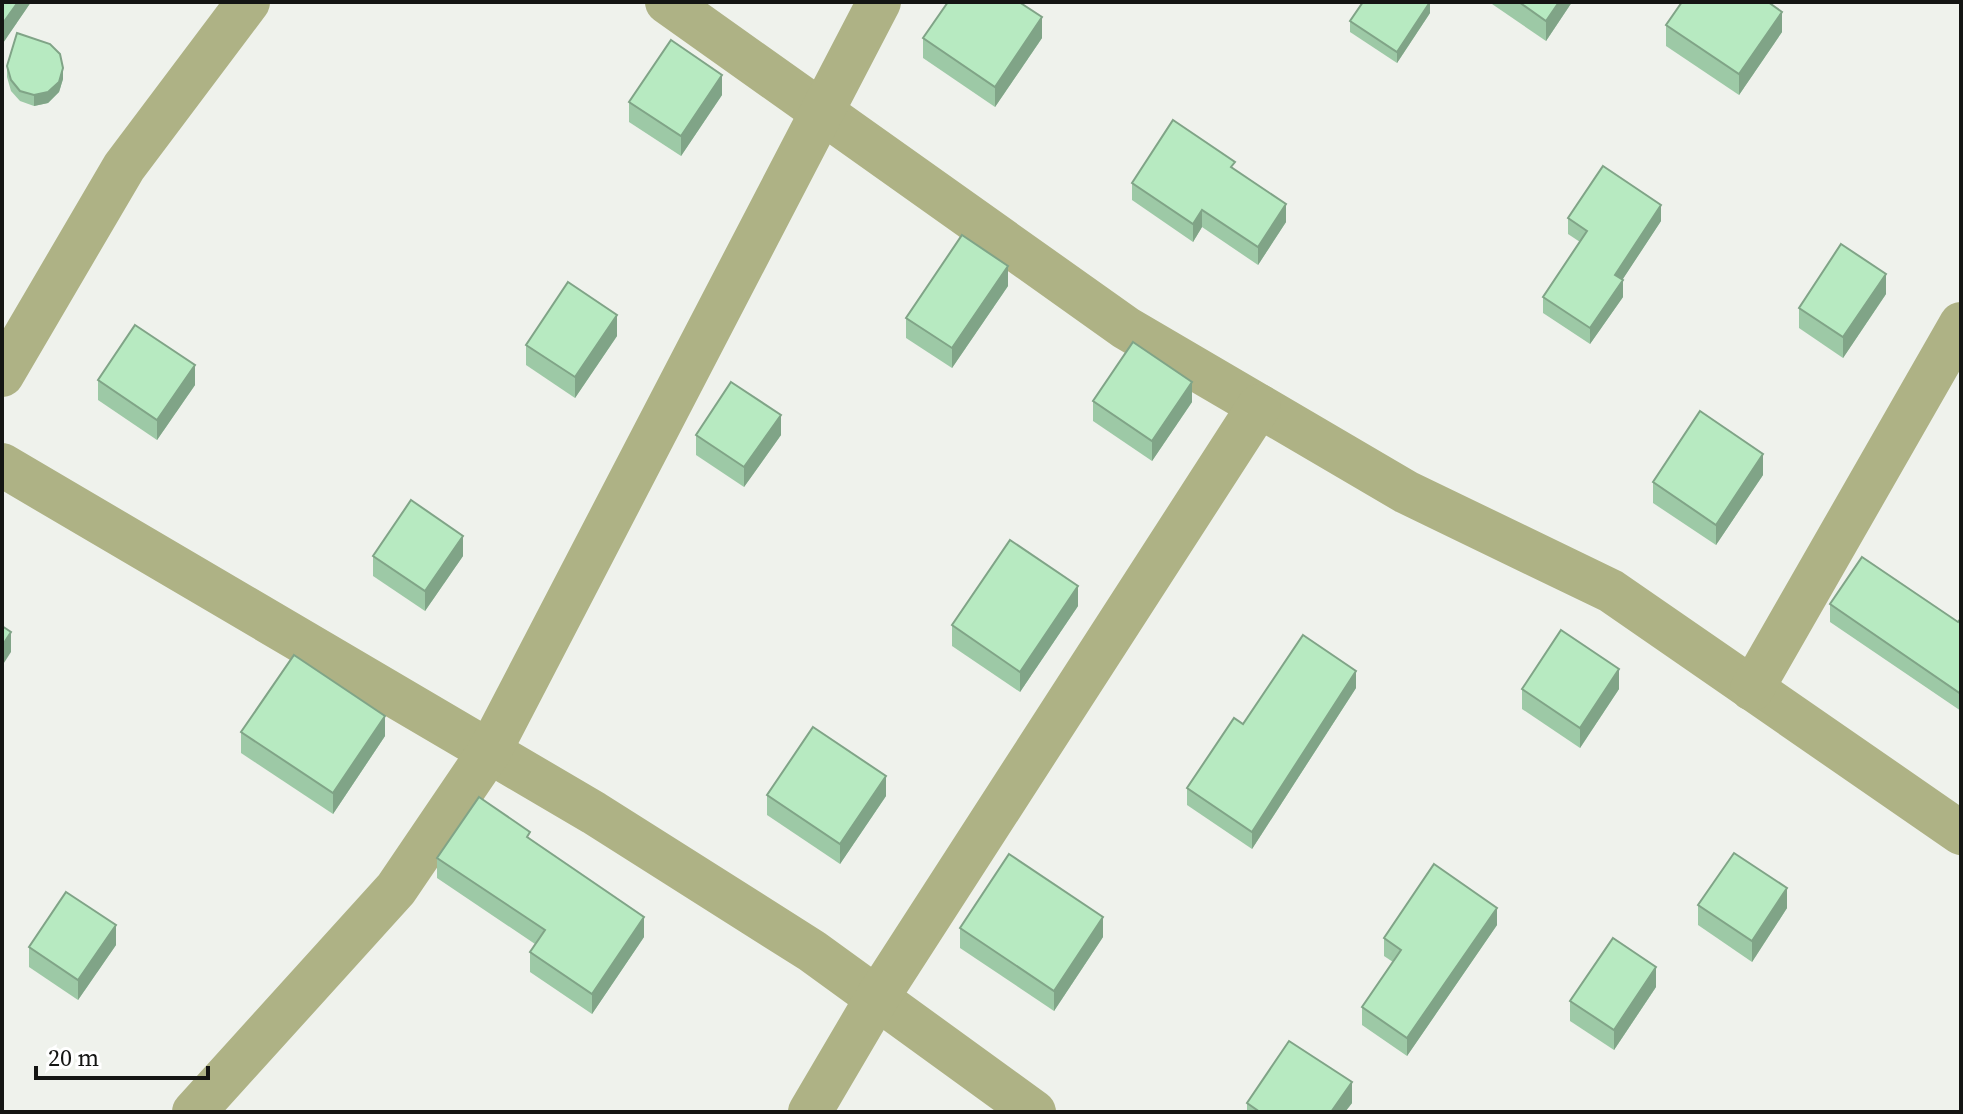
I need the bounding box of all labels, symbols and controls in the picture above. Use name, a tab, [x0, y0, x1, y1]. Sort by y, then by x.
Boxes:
scale bar	[36, 1030, 208, 1080]
text: 20 m	[48, 1041, 99, 1074]

